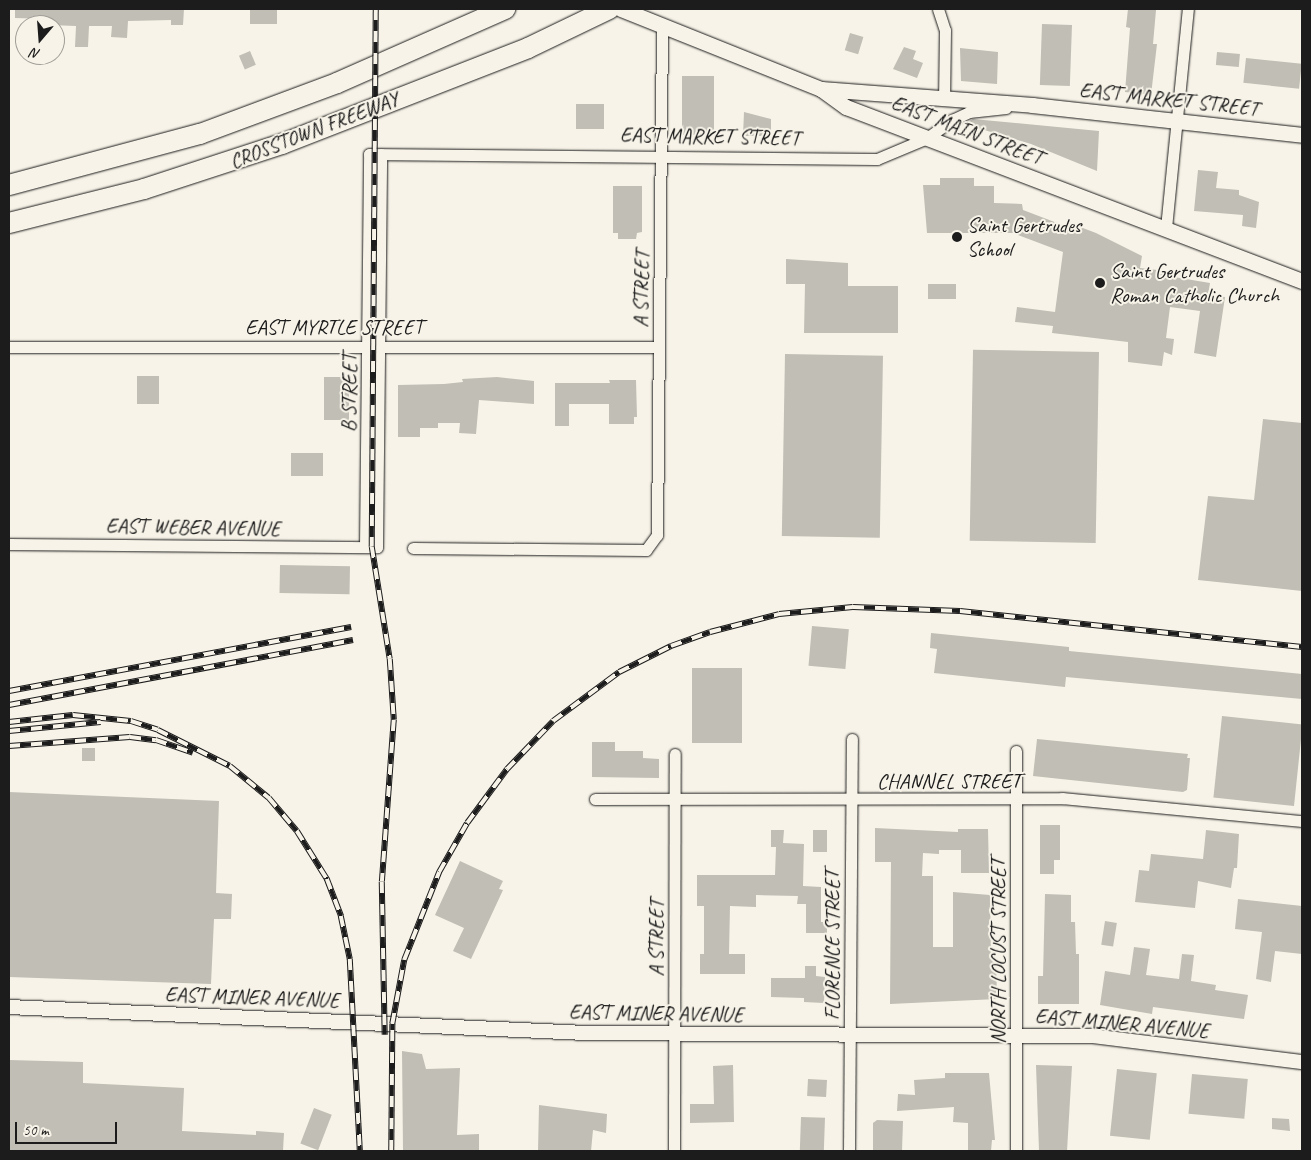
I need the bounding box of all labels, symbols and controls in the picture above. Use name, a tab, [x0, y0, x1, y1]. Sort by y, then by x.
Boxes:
north arrow	[15, 15, 65, 65]
text: N	[29, 44, 42, 63]
street label: EAST MARKET STREET	[1078, 77, 1260, 121]
street label: CROSSTOWN FREEWAY	[227, 87, 401, 173]
street label: EAST MAIN STREET	[888, 90, 1046, 170]
street label: EAST MARKET STREET	[620, 122, 800, 150]
place label: Saint Gertrudes School	[967, 212, 1081, 262]
marker: Saint Gertrudes School	[951, 231, 963, 243]
street label: A STREET	[628, 250, 654, 328]
place label: Saint Gertrudes Roman Catholic Church	[1110, 258, 1279, 308]
marker: Saint Gertrudes Roman Catholic Church	[1094, 277, 1106, 289]
street label: EAST MYRTLE STREET	[245, 314, 423, 340]
street label: B STREET	[336, 354, 362, 432]
street label: EAST WEBER AVENUE	[106, 513, 280, 541]
street label: CHANNEL STREET	[877, 768, 1021, 794]
street label: NORTH LOCUST STREET	[985, 858, 1011, 1044]
street label: FLORENCE STREET	[819, 870, 845, 1020]
street label: A STREET	[643, 899, 669, 977]
street label: EAST MINER AVENUE	[165, 981, 339, 1013]
street label: EAST MINER AVENUE	[569, 999, 743, 1027]
street label: EAST MINER AVENUE	[1035, 1003, 1209, 1043]
scale bar	[18, 1112, 120, 1144]
text: 50 m	[23, 1121, 49, 1140]

